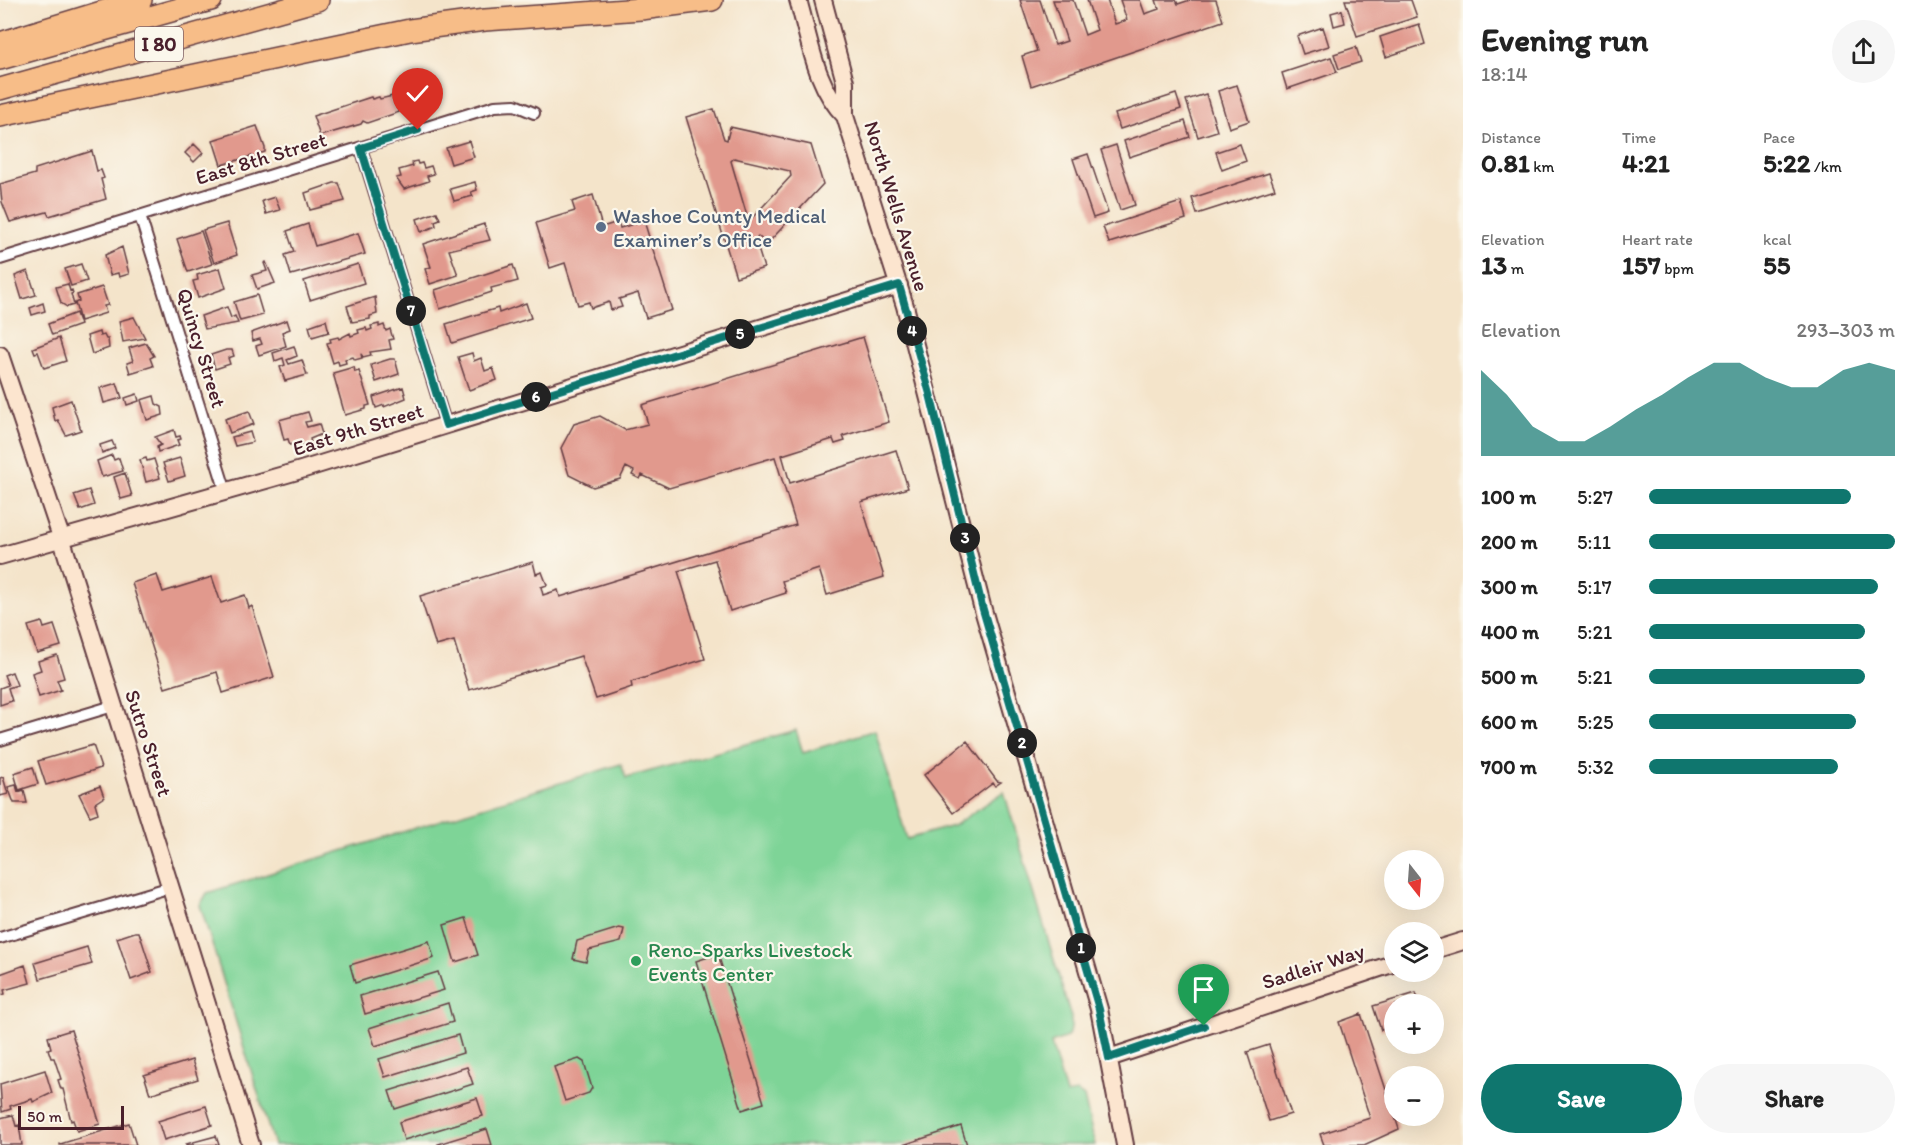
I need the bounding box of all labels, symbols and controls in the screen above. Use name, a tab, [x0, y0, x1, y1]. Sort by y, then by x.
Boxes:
text: Evening run	[1481, 20, 1648, 59]
button: share	[1832, 20, 1895, 83]
road number: I 80	[135, 27, 183, 61]
text: 18:14	[1481, 62, 1527, 86]
pin	[392, 68, 443, 130]
icon: check	[401, 77, 434, 110]
street label: North Wells Avenue	[859, 118, 935, 294]
street label: East 8th Street	[192, 126, 330, 190]
text: Distance	[1481, 128, 1541, 147]
text: Time	[1622, 128, 1656, 147]
text: Pace	[1763, 128, 1795, 147]
text: 0.81	[1481, 147, 1530, 179]
text: 4:21	[1622, 147, 1670, 179]
text: 5:22	[1763, 147, 1810, 179]
text: km	[1530, 157, 1555, 176]
text: /km	[1810, 157, 1842, 176]
place label: Washoe County Medical Examiner’s Office	[613, 203, 826, 252]
marker: Washoe County Medical Examiner’s Office	[594, 220, 608, 234]
text: Elevation	[1481, 230, 1545, 249]
text: Heart rate	[1622, 230, 1693, 249]
text: kcal	[1763, 230, 1791, 249]
text: 13	[1481, 249, 1507, 281]
text: 157	[1622, 249, 1661, 281]
text: 55	[1763, 249, 1790, 281]
text: m	[1507, 259, 1524, 278]
text: bpm	[1661, 259, 1694, 278]
street label: Quincy Street	[172, 285, 232, 411]
pin: 7	[396, 296, 426, 326]
text: 7	[407, 301, 415, 320]
pin: 4	[897, 316, 927, 346]
text: Elevation	[1481, 318, 1560, 342]
text: 293–303 m	[1797, 318, 1895, 342]
pin: 5	[725, 319, 755, 349]
text: 4	[907, 321, 917, 340]
text: 5	[736, 324, 744, 343]
pin: 6	[521, 382, 551, 412]
text: 6	[532, 387, 540, 406]
street label: East 9th Street	[290, 397, 426, 461]
text: 100 m	[1481, 485, 1536, 509]
text: 5:27	[1577, 485, 1613, 509]
pin: 3	[950, 523, 980, 553]
text: 3	[961, 528, 969, 547]
text: 200 m	[1481, 530, 1537, 554]
text: 5:11	[1577, 530, 1611, 554]
text: 300 m	[1481, 575, 1538, 599]
text: 5:17	[1577, 575, 1612, 599]
text: 400 m	[1481, 620, 1539, 644]
text: 5:21	[1577, 620, 1612, 644]
text: 500 m	[1481, 665, 1537, 689]
text: 5:21	[1577, 665, 1612, 689]
street label: Sutro Street	[120, 687, 178, 800]
text: 600 m	[1481, 710, 1538, 734]
text: 5:25	[1577, 710, 1613, 734]
pin: 2	[1007, 728, 1037, 758]
text: 2	[1018, 733, 1026, 752]
text: 700 m	[1481, 755, 1537, 779]
text: 5:32	[1577, 755, 1614, 779]
north arrow	[1384, 850, 1444, 910]
map controls	[1384, 850, 1444, 1126]
button: layers	[1384, 922, 1444, 982]
pin: 1	[1066, 933, 1096, 963]
place label: Reno-Sparks Livestock Events Center	[648, 937, 852, 986]
text: 1	[1077, 938, 1085, 957]
street label: Sadleir Way	[1259, 938, 1368, 994]
marker: Reno-Sparks Livestock Events Center	[629, 954, 643, 968]
pin	[1178, 964, 1229, 1026]
icon: arrive	[1187, 973, 1220, 1006]
button: +	[1384, 994, 1444, 1054]
button: Save	[1481, 1064, 1682, 1133]
button: Share	[1694, 1064, 1895, 1133]
button: −	[1384, 1066, 1444, 1126]
scale bar	[18, 1103, 124, 1130]
text: 50 m	[27, 1107, 62, 1126]

